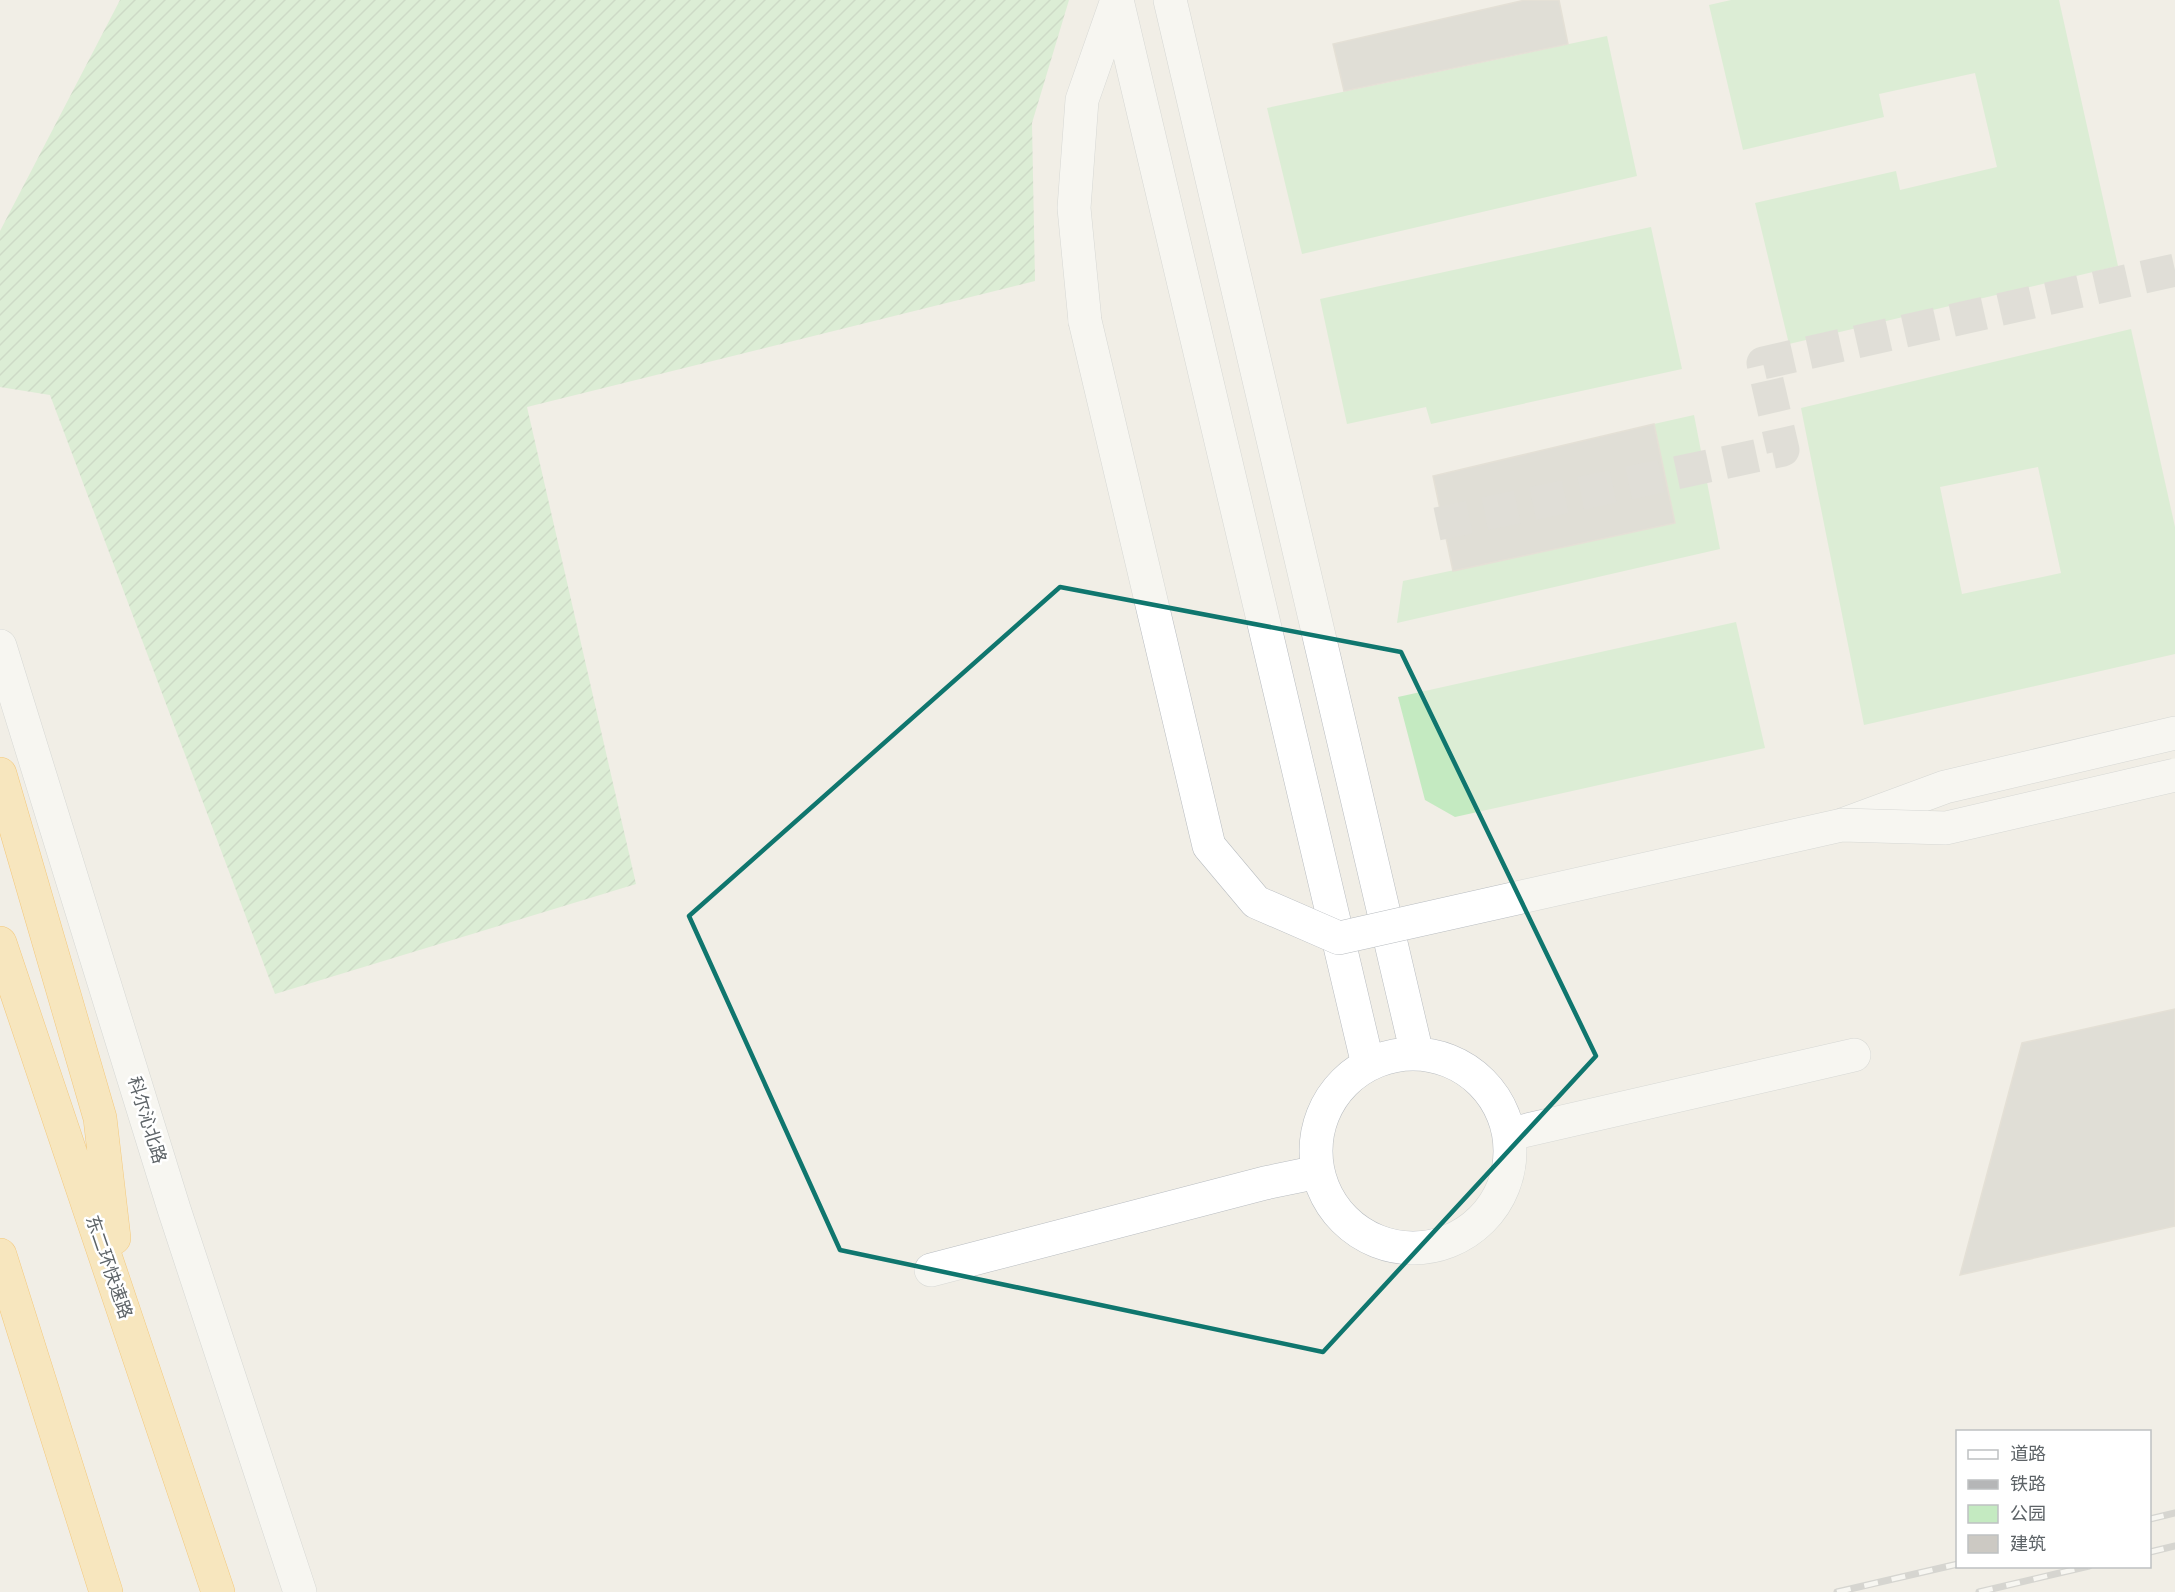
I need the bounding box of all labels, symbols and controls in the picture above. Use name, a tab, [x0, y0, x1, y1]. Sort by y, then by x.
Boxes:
street label: 科尔沁北路	[123, 1074, 171, 1166]
street label: 东二环快速路	[81, 1212, 137, 1322]
legend	[1956, 1430, 2151, 1568]
text: 道路	[2010, 1443, 2046, 1465]
text: 铁路	[2010, 1473, 2046, 1495]
text: 公园	[2010, 1503, 2046, 1525]
text: 建筑	[2010, 1533, 2046, 1555]

